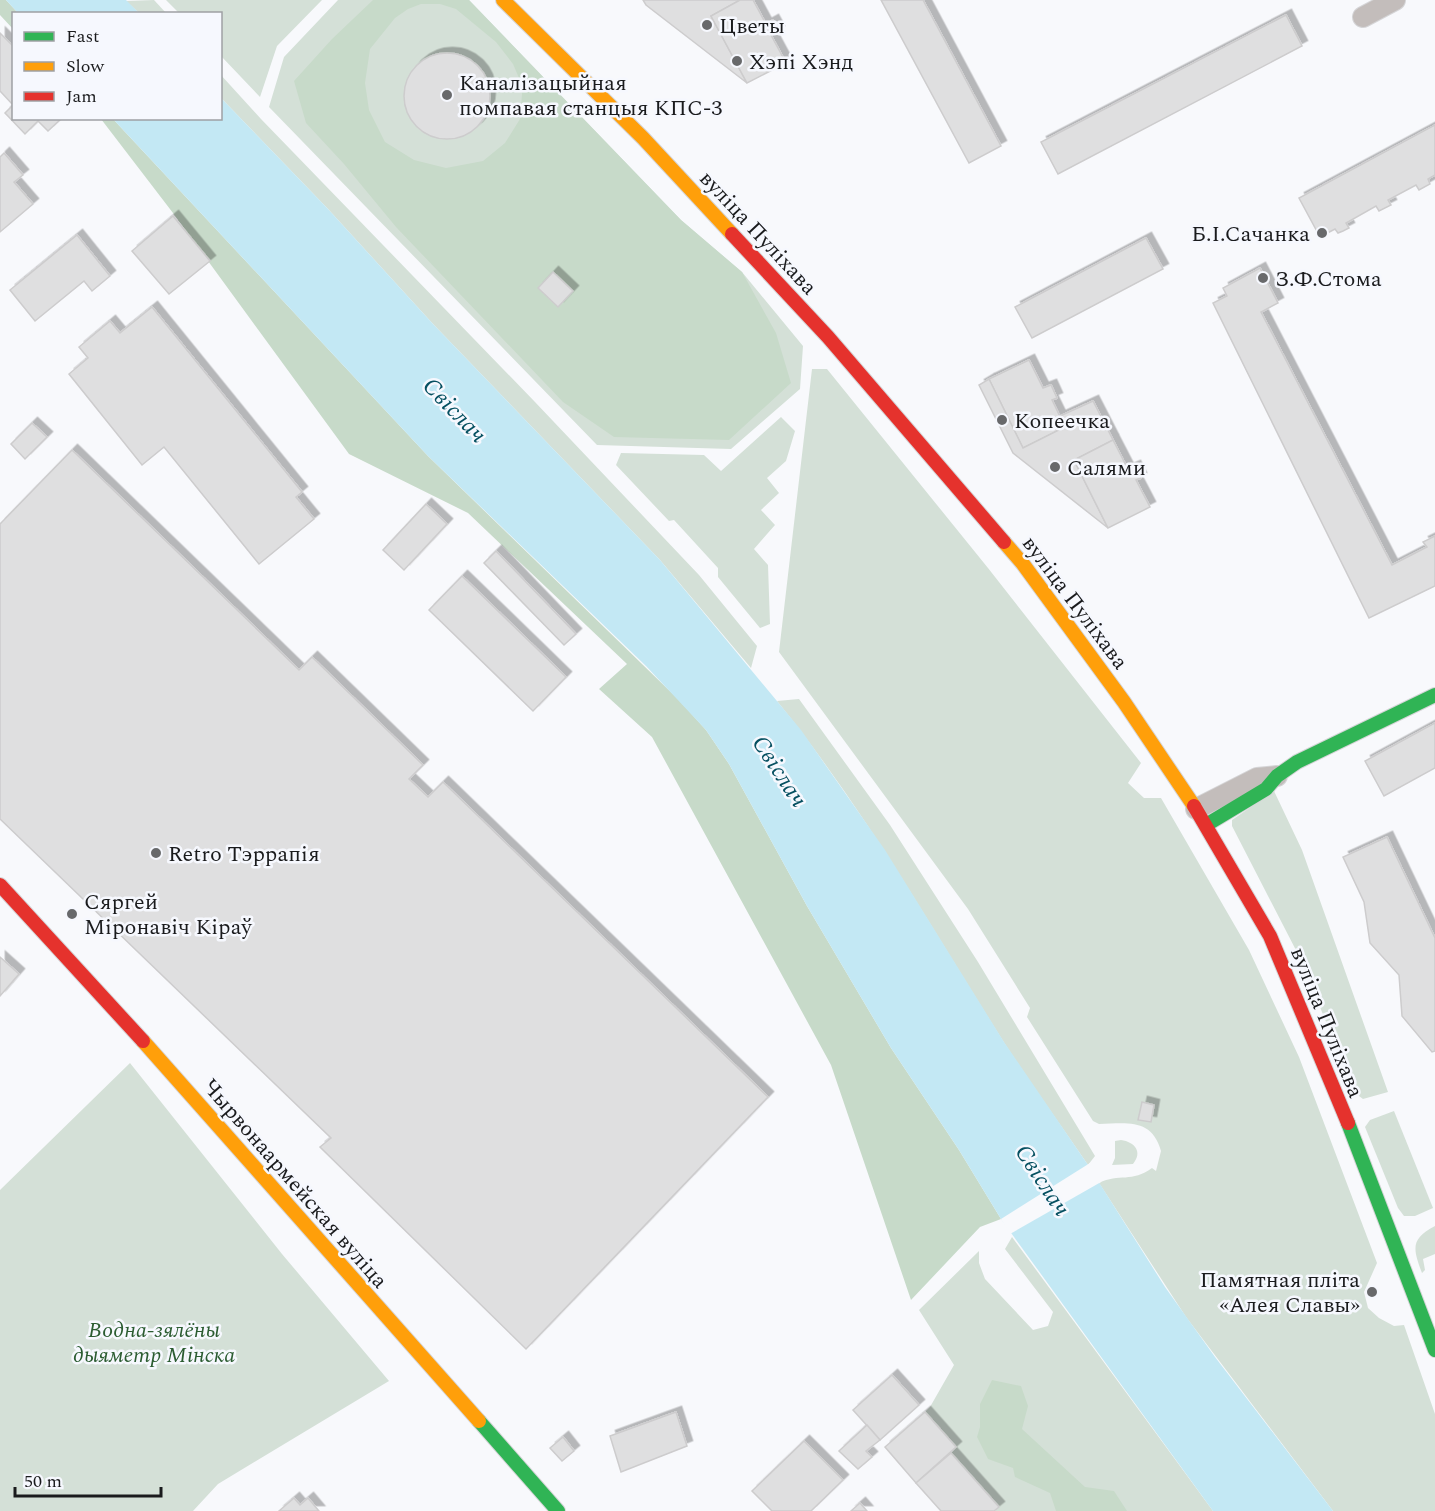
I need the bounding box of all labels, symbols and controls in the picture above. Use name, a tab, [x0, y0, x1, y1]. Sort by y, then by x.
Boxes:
place label: Цветы	[719, 10, 785, 43]
legend	[12, 12, 222, 120]
marker: Цветы	[700, 18, 714, 32]
text: Fast	[66, 23, 99, 50]
place label: Хэпі Хэнд	[749, 46, 853, 79]
text: Slow	[66, 53, 105, 80]
marker: Хэпі Хэнд	[730, 54, 744, 68]
place label: Каналізацыйная помпавая станцыя КПС-3	[459, 67, 722, 125]
text: Jam	[66, 83, 97, 110]
marker: Каналізацыйная помпавая станцыя КПС-3	[440, 88, 454, 102]
street label: вуліца Пуліхава	[691, 163, 825, 303]
place label: Б.І.Сачанка	[1191, 218, 1310, 251]
marker: Б.І.Сачанка	[1315, 226, 1329, 240]
place label: З.Ф.Стома	[1275, 263, 1382, 296]
marker: З.Ф.Стома	[1256, 271, 1270, 285]
water label: Свіслач	[414, 369, 495, 452]
place label: Копеечка	[1014, 405, 1110, 438]
marker: Копеечка	[995, 413, 1009, 427]
place label: Салями	[1067, 452, 1146, 485]
marker: Салями	[1048, 460, 1062, 474]
street label: вуліца Пуліхава	[1013, 529, 1136, 677]
water label: Свіслач	[742, 728, 816, 815]
place label: Retro Тэррапія	[168, 838, 320, 871]
marker: Retro Тэррапія	[149, 846, 163, 860]
place label: Сяргей Міронавіч Кіраў	[84, 886, 253, 944]
marker: Сяргей Міронавіч Кіраў	[65, 907, 79, 921]
street label: вуліца Пуліхава	[1281, 942, 1372, 1103]
street label: Чырвонаармейская вуліца	[194, 1072, 396, 1296]
water label: Свіслач	[1005, 1137, 1079, 1224]
place label: Памятная пліта «Алея Славы»	[1200, 1264, 1361, 1322]
marker: Памятная пліта «Алея Славы»	[1365, 1285, 1379, 1299]
park label: Водна-зялёны дыяметр Мінска	[73, 1314, 235, 1372]
scale bar	[15, 1460, 160, 1498]
text: 50 m	[24, 1468, 62, 1495]

